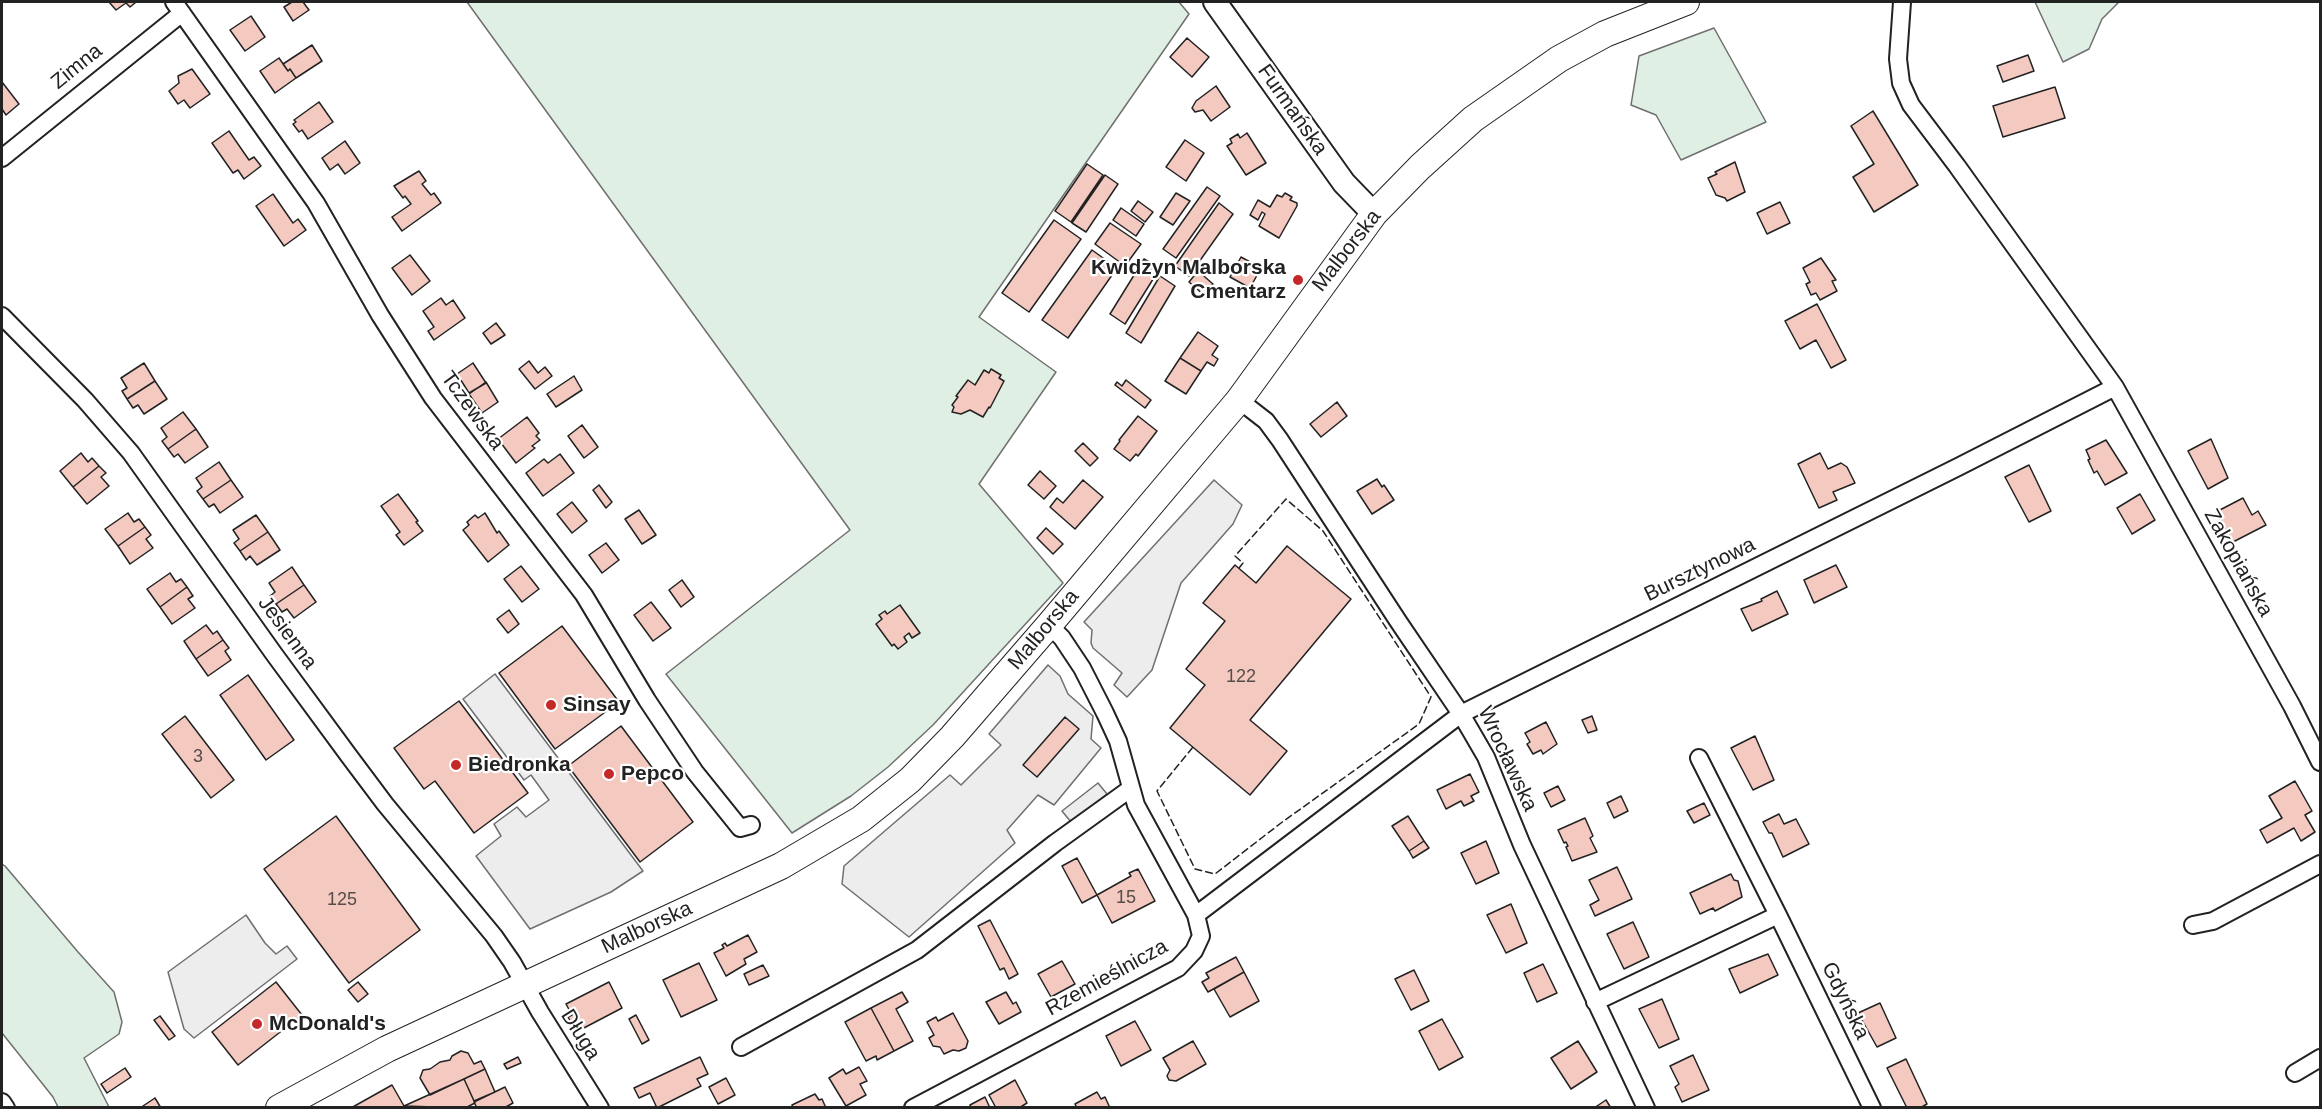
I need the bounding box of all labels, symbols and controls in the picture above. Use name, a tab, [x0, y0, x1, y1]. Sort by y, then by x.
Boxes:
street label: Zimna	[46, 39, 108, 95]
street label: Furmańska	[1252, 60, 1332, 160]
street label: Malborska	[1307, 205, 1387, 297]
place label: Kwidzyn Malborska Cmentarz	[1091, 255, 1286, 305]
marker: Kwidzyn Malborska Cmentarz	[1291, 273, 1305, 287]
street label: Tczewska	[435, 367, 509, 455]
street label: Zakopiańska	[2198, 505, 2278, 621]
street label: Bursztynowa	[1640, 532, 1760, 608]
street label: Malborska	[1003, 585, 1085, 675]
street label: Jesienna	[252, 592, 322, 674]
house number: 122	[1226, 666, 1256, 688]
place label: Sinsay	[563, 692, 631, 718]
marker: Sinsay	[544, 698, 558, 712]
street label: Wrocławska	[1472, 703, 1542, 815]
house number: 3	[193, 746, 203, 768]
place label: Biedronka	[468, 752, 571, 778]
marker: Biedronka	[449, 758, 463, 772]
place label: Pepco	[621, 761, 684, 787]
marker: Pepco	[602, 767, 616, 781]
house number: 15	[1116, 887, 1136, 909]
house number: 125	[327, 889, 357, 911]
street label: Malborska	[598, 896, 696, 960]
street label: Rzemieślnicza	[1042, 934, 1172, 1022]
street label: Gdyńska	[1816, 958, 1874, 1044]
street label: Długa	[555, 1005, 605, 1065]
place label: McDonald's	[269, 1011, 386, 1037]
marker: McDonald's	[250, 1017, 264, 1031]

